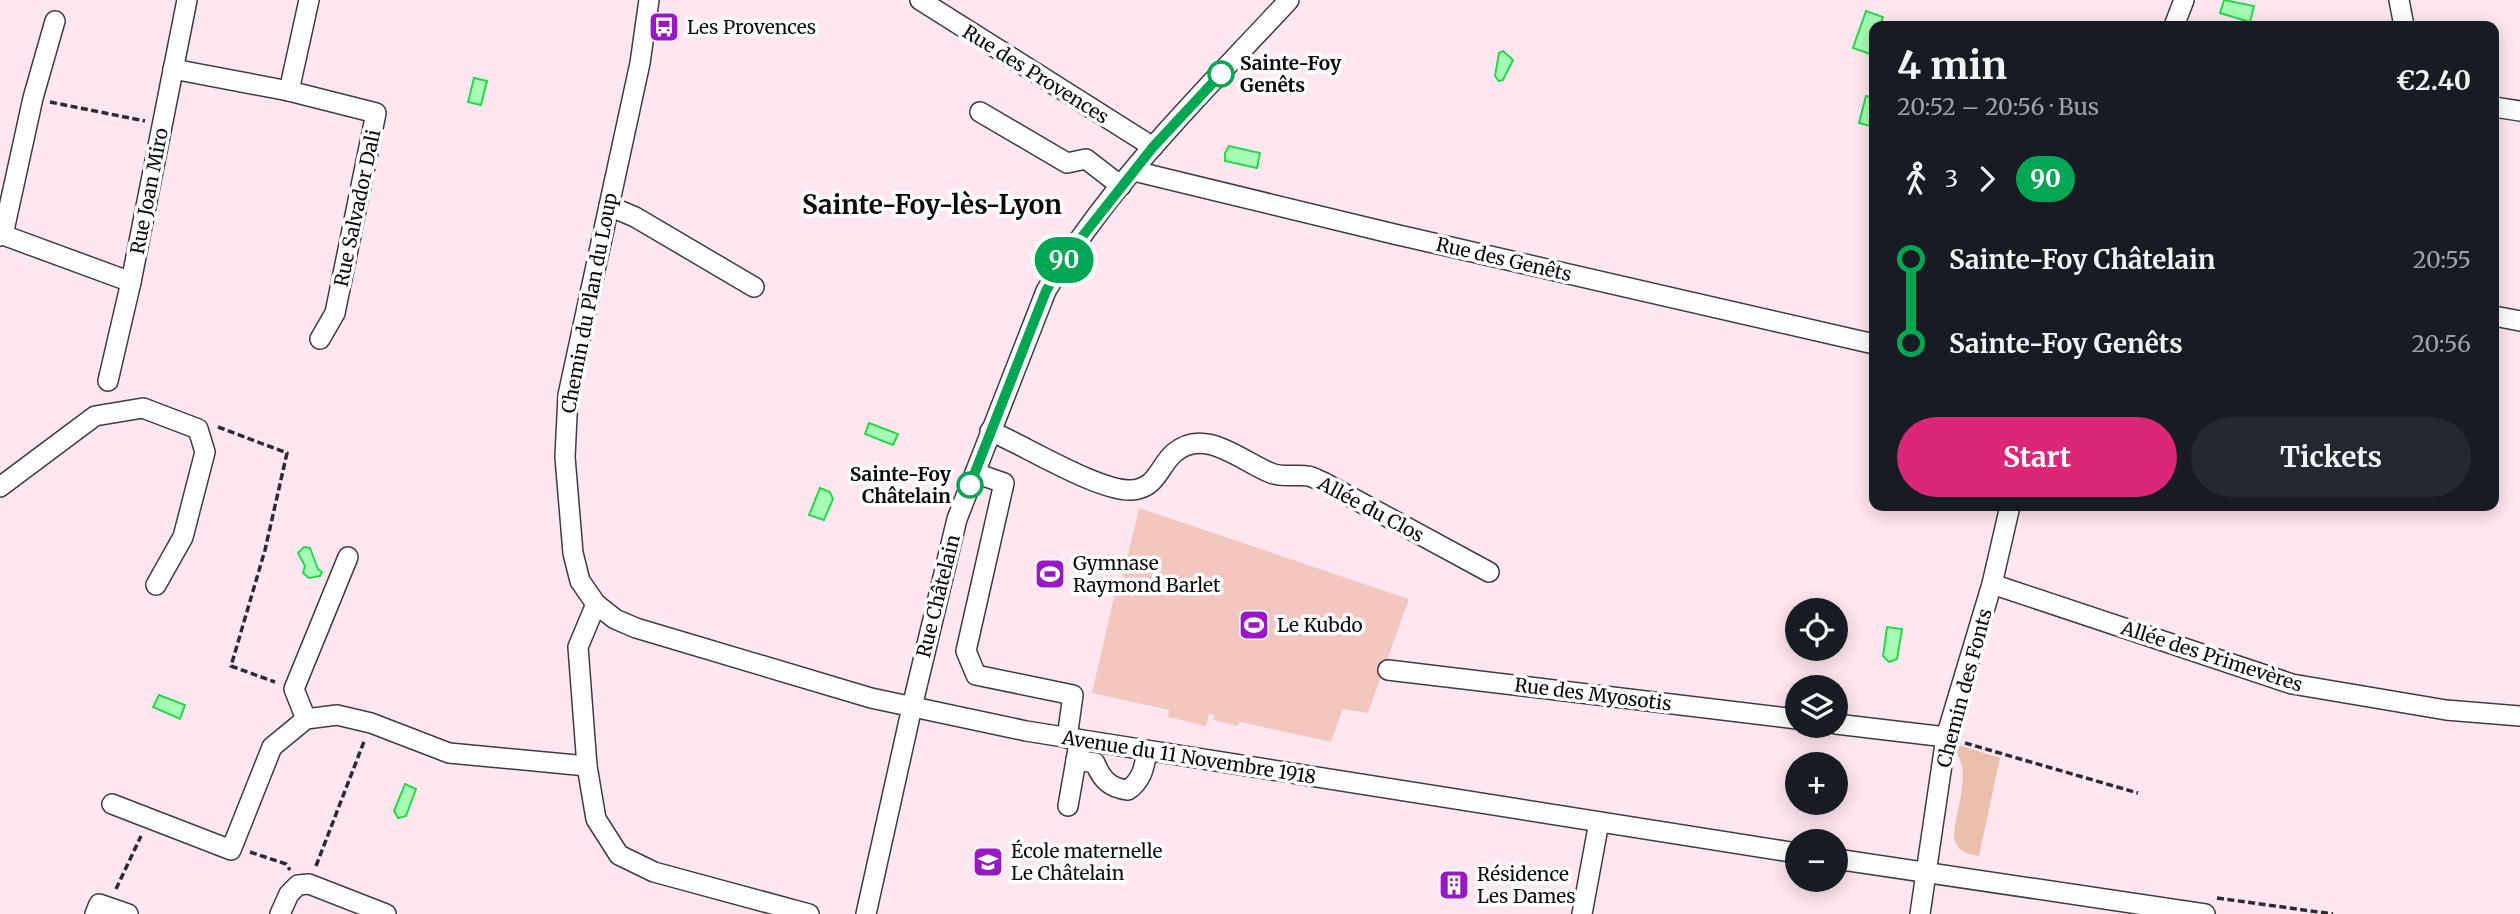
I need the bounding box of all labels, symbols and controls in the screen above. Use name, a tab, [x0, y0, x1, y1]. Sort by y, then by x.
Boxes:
bus stop icon: Les Provences	[647, 10, 681, 44]
place label: Les Provences	[687, 15, 816, 39]
street label: Rue des Provences	[958, 19, 1114, 129]
text: 4 min	[1897, 42, 2007, 89]
place label: Sainte-Foy Genêts	[1240, 51, 1342, 97]
marker: Sainte-Foy Genêts	[1208, 61, 1234, 87]
text: €2.40	[2396, 64, 2471, 97]
text: 20:52 – 20:56 · Bus	[1897, 92, 2099, 121]
street label: Rue Joan Miro	[125, 126, 173, 256]
street label: Rue Salvador Dali	[329, 127, 385, 289]
icon: walk	[1897, 160, 1935, 198]
icon: forward	[1968, 160, 2006, 198]
text: 90	[2030, 163, 2061, 194]
text: 3	[1945, 164, 1958, 193]
district label: Sainte-Foy-lès-Lyon	[802, 188, 1062, 221]
street label: Chemin du Plan du Loup	[556, 191, 622, 415]
street label: Rue des Genêts	[1434, 232, 1574, 286]
line badge: 90	[1032, 237, 1096, 283]
text: Sainte-Foy Châtelain	[1949, 243, 2215, 276]
text: 90	[1049, 244, 1079, 275]
text: 20:55	[2413, 245, 2471, 274]
text: Sainte-Foy Genêts	[1949, 327, 2183, 360]
text: 20:56	[2411, 329, 2471, 358]
button: Start	[1897, 417, 2177, 497]
button: Tickets	[2191, 417, 2471, 497]
place label: Sainte-Foy Châtelain	[850, 462, 952, 508]
street label: Allée du Clos	[1313, 471, 1428, 547]
marker: Sainte-Foy Châtelain	[957, 472, 983, 498]
street label: Rue Châtelain	[911, 532, 965, 660]
place label: Gymnase Raymond Barlet	[1073, 551, 1221, 597]
sports icon: Gymnase Raymond Barlet	[1033, 557, 1067, 591]
map controls	[1785, 598, 1848, 892]
button: locate	[1785, 598, 1848, 661]
street label: Chemin des Fonts	[1931, 606, 1997, 770]
sports icon: Le Kubdo	[1237, 608, 1271, 642]
place label: Le Kubdo	[1277, 613, 1363, 637]
street label: Allée des Primevères	[2117, 615, 2306, 697]
street label: Rue des Myosotis	[1513, 672, 1673, 716]
button: layers	[1785, 675, 1848, 738]
street label: Avenue du 11 Novembre 1918	[1059, 725, 1318, 789]
button: +	[1785, 752, 1848, 815]
button: −	[1785, 829, 1848, 892]
place label: École maternelle Le Châtelain	[1011, 839, 1163, 885]
school or university icon: École maternelle Le Châtelain	[971, 845, 1005, 879]
place label: Résidence Les Dames	[1477, 862, 1576, 908]
building icon: Résidence Les Dames	[1437, 868, 1471, 902]

